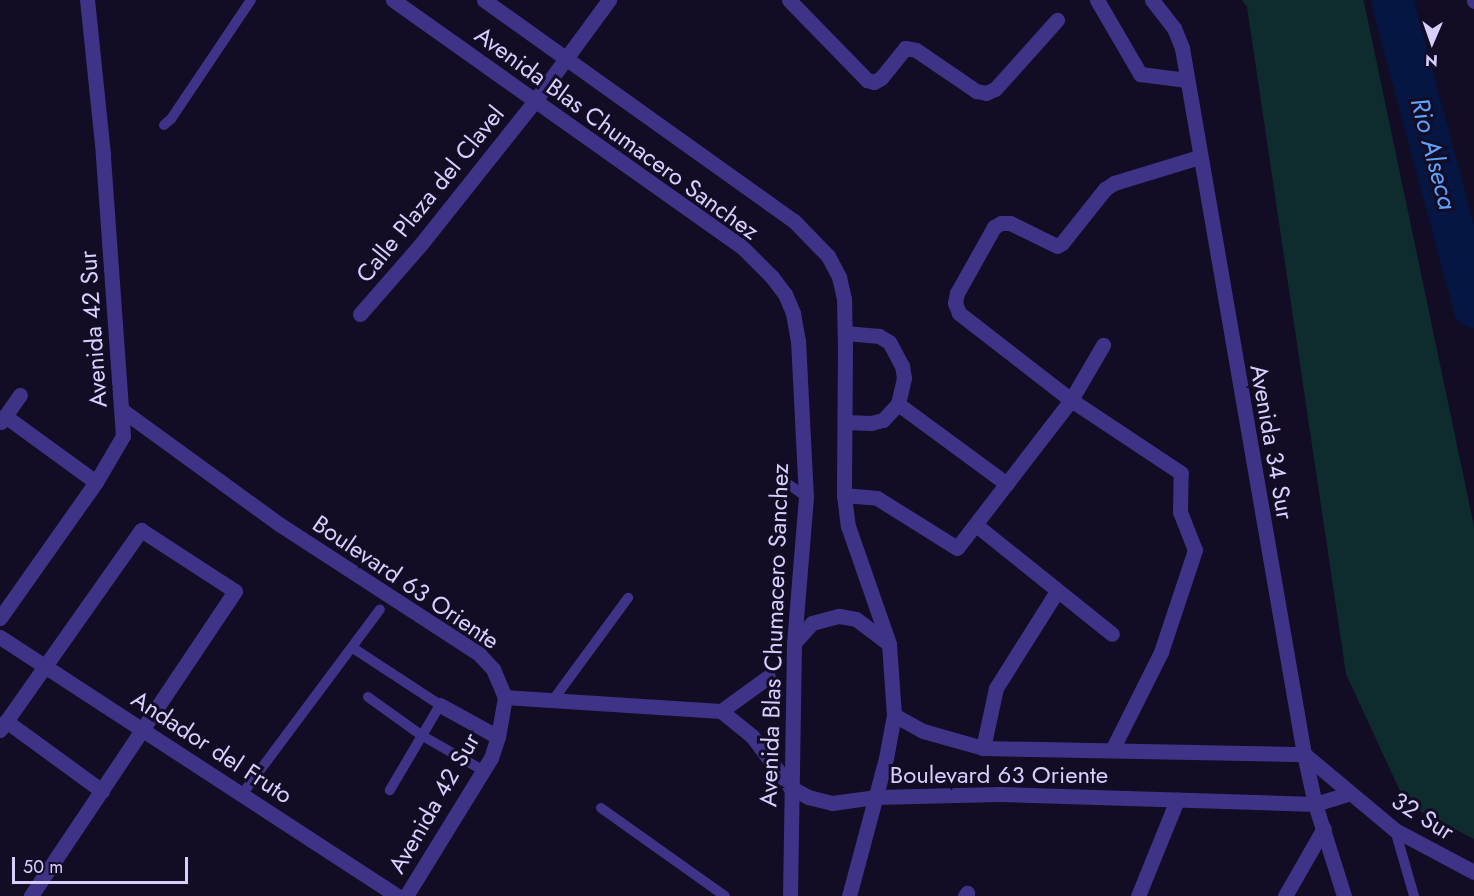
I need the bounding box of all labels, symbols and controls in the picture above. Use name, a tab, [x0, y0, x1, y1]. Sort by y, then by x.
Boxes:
north arrow	[1402, 12, 1462, 72]
street label: Avenida Blas Chumacero Sanchez	[469, 20, 765, 246]
text: N	[1425, 49, 1438, 72]
water label: Rio Alseca	[1403, 95, 1463, 213]
street label: Calle Plaza del Clavel	[350, 100, 510, 288]
street label: Avenida 42 Sur	[73, 250, 113, 408]
street label: Avenida 34 Sur	[1244, 362, 1300, 522]
street label: Avenida Blas Chumacero Sanchez	[754, 463, 794, 807]
street label: Boulevard 63 Oriente	[307, 509, 505, 655]
street label: Andador del Fruto	[126, 684, 298, 810]
street label: Avenida 42 Sur	[382, 728, 486, 878]
street label: Boulevard 63 Oriente	[890, 761, 1108, 789]
street label: 32 Sur	[1387, 786, 1459, 846]
scale bar	[15, 845, 190, 883]
text: 50 m	[23, 854, 63, 880]

